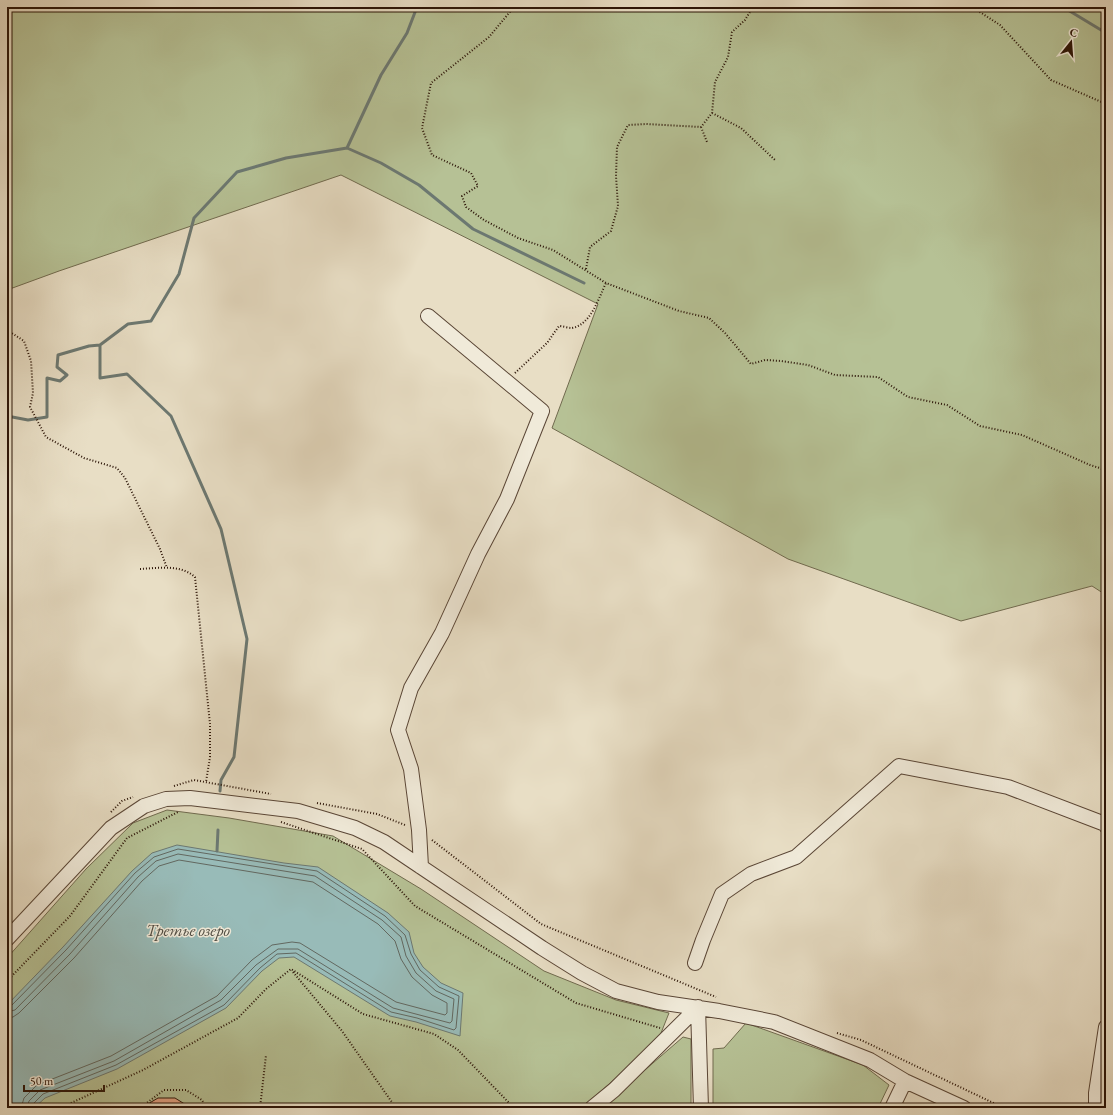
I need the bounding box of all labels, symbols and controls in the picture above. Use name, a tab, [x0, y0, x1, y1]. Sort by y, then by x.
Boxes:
north arrow	[1051, 22, 1091, 62]
text: С	[1068, 25, 1080, 40]
water label: Третье озеро	[146, 919, 230, 941]
scale bar	[24, 1067, 104, 1093]
text: 50 m	[30, 1073, 54, 1089]

